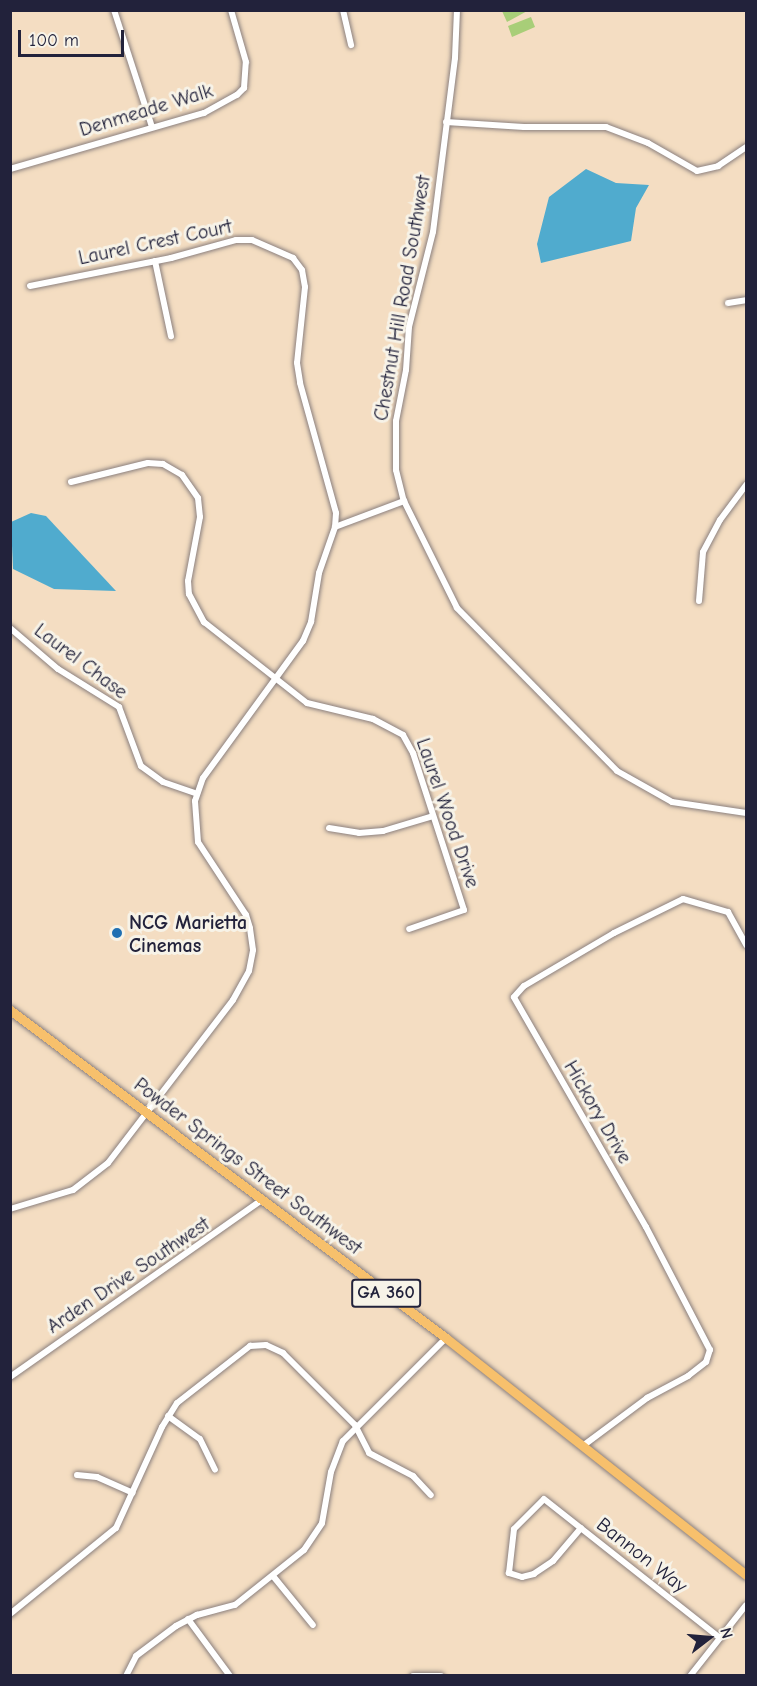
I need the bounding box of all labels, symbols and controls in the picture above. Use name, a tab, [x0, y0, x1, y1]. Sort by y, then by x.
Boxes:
scale bar	[21, 18, 128, 56]
text: 100 m	[29, 30, 79, 51]
street label: Denmeade Walk	[76, 78, 216, 142]
street label: Chestnut Hill Road Southwest	[369, 173, 435, 423]
street label: Laurel Crest Court	[76, 214, 234, 270]
street label: Laurel Chase	[30, 618, 132, 704]
street label: Laurel Wood Drive	[411, 735, 485, 891]
place label: NCG Marietta Cinemas	[129, 910, 247, 957]
marker: NCG Marietta Cinemas	[110, 926, 124, 940]
street label: Hickory Drive	[559, 1056, 637, 1168]
street label: Powder Springs Street Southwest	[129, 1072, 367, 1260]
street label: Arden Drive Southwest	[42, 1212, 214, 1338]
road number: GA 360	[350, 1278, 422, 1308]
street label: Bannon Way	[592, 1512, 692, 1598]
north arrow	[679, 1608, 739, 1668]
text: N	[716, 1626, 736, 1641]

